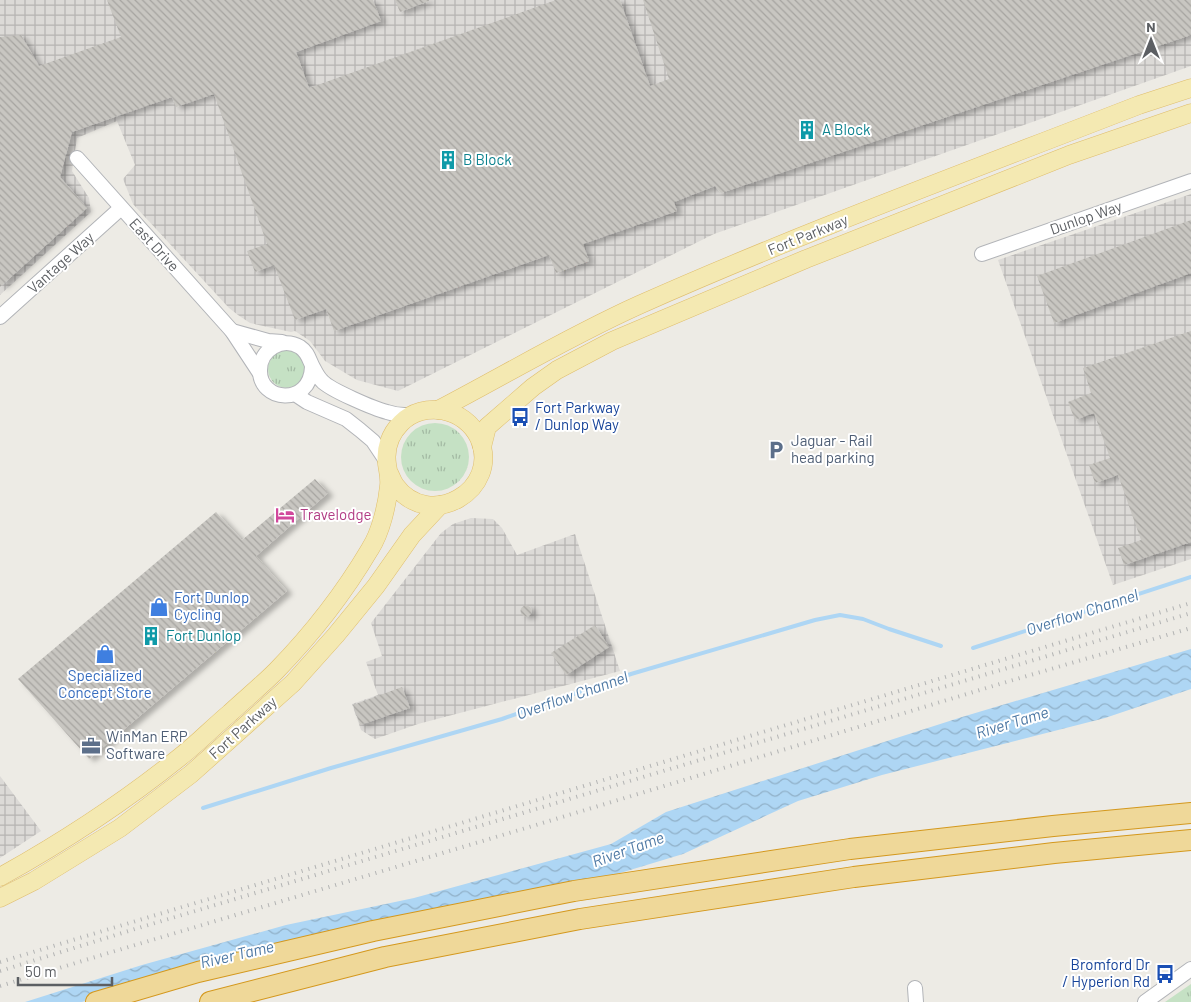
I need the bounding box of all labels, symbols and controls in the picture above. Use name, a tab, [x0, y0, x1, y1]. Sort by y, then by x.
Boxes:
north arrow	[1126, 15, 1176, 65]
text: N	[1146, 18, 1156, 35]
building icon: A Block	[796, 119, 818, 141]
place label: A Block	[822, 120, 871, 138]
building icon: B Block	[437, 149, 459, 171]
place label: B Block	[463, 150, 512, 168]
street label: Dunlop Way	[1047, 196, 1124, 238]
street label: Fort Parkway	[765, 210, 850, 258]
street label: East Drive	[126, 214, 183, 275]
street label: Vantage Way	[23, 228, 97, 297]
place label: Fort Parkway / Dunlop Way	[535, 398, 620, 433]
bus stop icon: Fort Parkway / Dunlop Way	[509, 406, 531, 428]
place label: Jaguar - Rail head parking	[791, 431, 875, 466]
parking icon: Jaguar - Rail head parking	[765, 439, 787, 461]
hotel icon: Travelodge	[274, 504, 296, 526]
place label: Travelodge	[300, 505, 371, 523]
water label: Overflow Channel	[1023, 584, 1141, 639]
place label: Fort Dunlop Cycling	[174, 588, 249, 623]
shop icon: Fort Dunlop Cycling	[148, 596, 170, 618]
building icon: Fort Dunlop	[140, 625, 162, 647]
place label: Fort Dunlop	[166, 626, 241, 644]
shop icon: Specialized Concept Store	[94, 643, 116, 665]
place label: Specialized Concept Store	[58, 666, 152, 701]
water label: Overflow Channel	[513, 666, 631, 723]
street label: Fort Parkway	[205, 692, 280, 762]
water label: River Tame	[973, 701, 1050, 742]
place label: WinMan ERP Software	[106, 727, 188, 762]
office icon: WinMan ERP Software	[80, 735, 102, 757]
water label: River Tame	[589, 827, 666, 870]
water label: River Tame	[198, 936, 276, 971]
scale bar	[18, 954, 111, 986]
place label: Bromford Dr / Hyperion Rd	[1062, 955, 1151, 990]
text: 50 m	[25, 962, 57, 980]
bus stop icon: Bromford Dr / Hyperion Rd	[1154, 963, 1176, 985]

